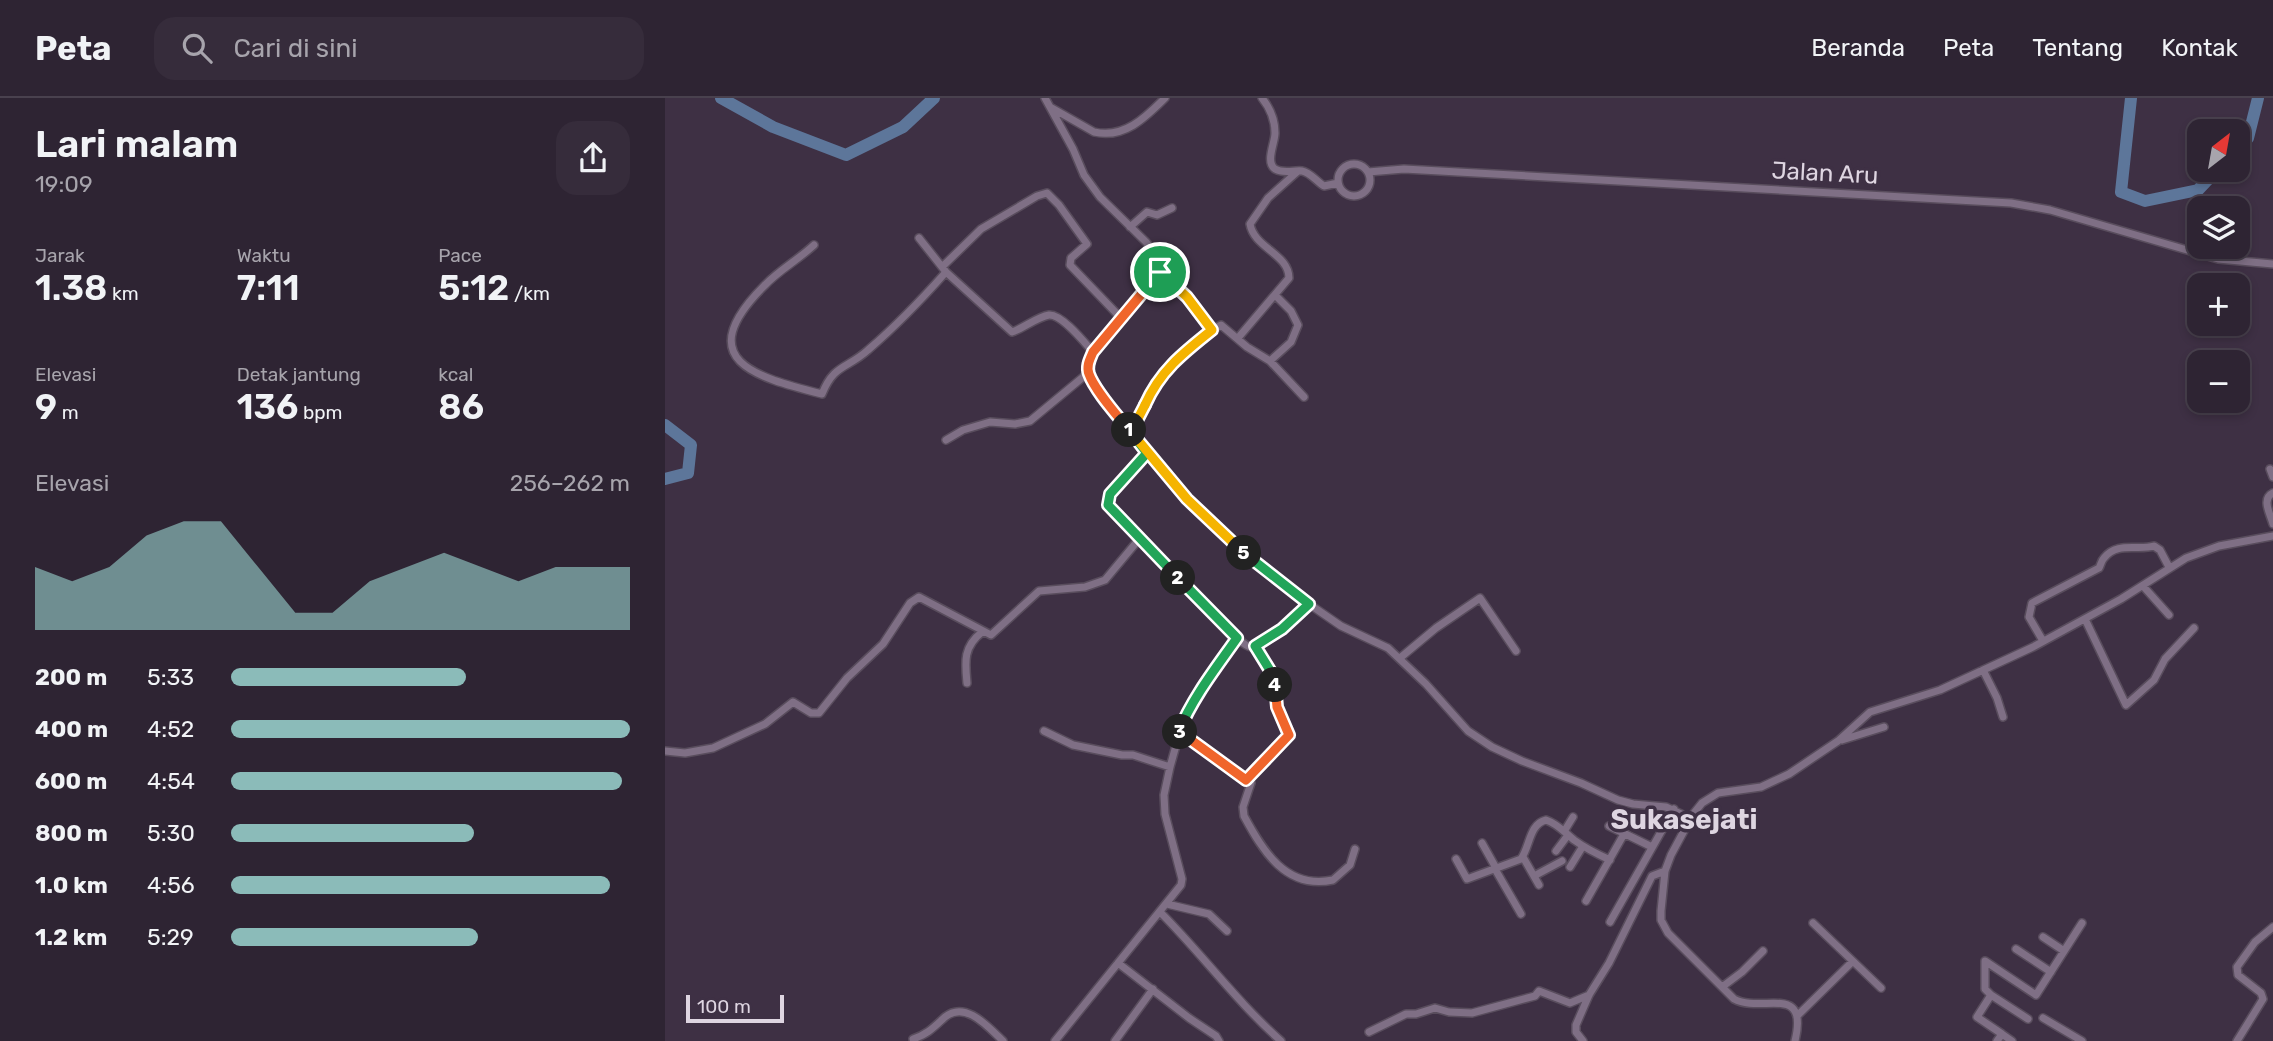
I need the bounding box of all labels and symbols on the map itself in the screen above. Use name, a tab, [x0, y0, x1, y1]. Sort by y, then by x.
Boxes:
north arrow	[2187, 119, 2251, 182]
street label: Jalan Aru	[1771, 156, 1879, 190]
pin	[1130, 242, 1190, 302]
pin: 1	[1112, 412, 1147, 448]
pin: 5	[1227, 536, 1261, 570]
pin: 2	[1161, 560, 1195, 596]
pin: 4	[1257, 668, 1293, 702]
pin: 3	[1163, 714, 1197, 750]
district label: Sukasejati	[1610, 803, 1758, 836]
scale bar	[686, 992, 784, 1024]

